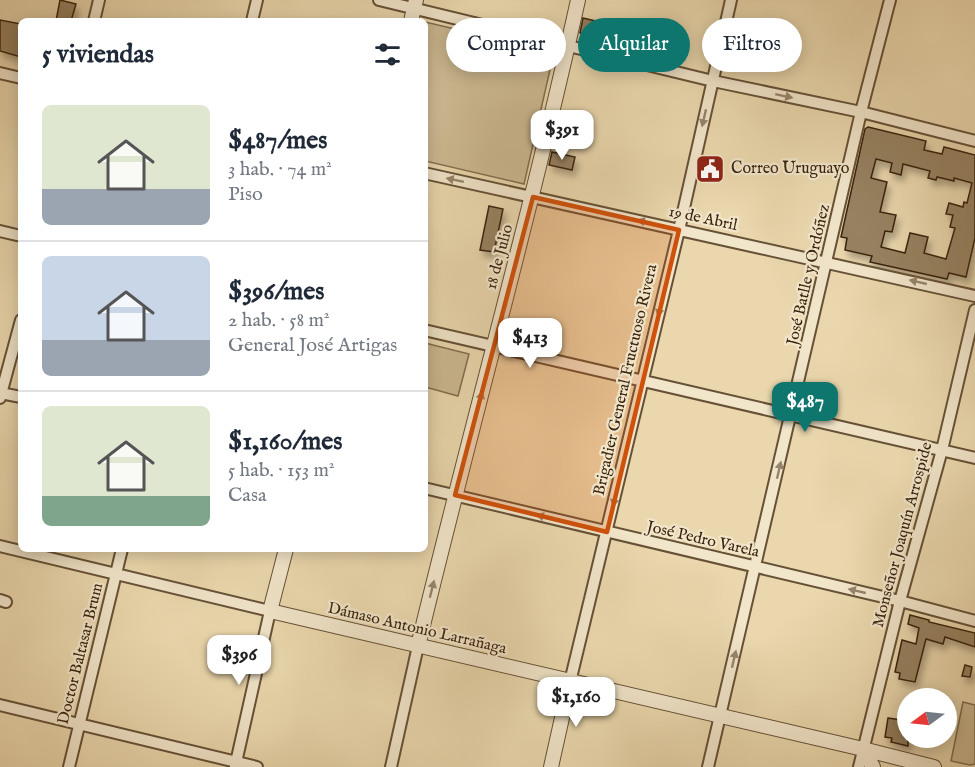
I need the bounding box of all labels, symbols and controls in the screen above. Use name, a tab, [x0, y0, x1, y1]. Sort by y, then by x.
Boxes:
chip: Comprar	[446, 18, 566, 72]
chip: Alquilar	[578, 18, 690, 72]
chip: Filtros	[702, 18, 802, 72]
text: 5 viviendas	[42, 38, 154, 71]
icon: filters	[371, 38, 404, 71]
one-way arrow	[774, 92, 793, 101]
one-way arrow	[699, 109, 708, 128]
pin: $391	[526, 110, 598, 161]
text: $391	[545, 117, 579, 142]
text: $487/mes	[228, 124, 327, 157]
icon: home	[90, 129, 162, 201]
public building icon: Correo Uruguayo	[694, 153, 726, 185]
text: 3 hab. · 74 m²	[228, 157, 332, 182]
place label: Correo Uruguayo	[731, 159, 850, 179]
one-way arrow	[446, 174, 465, 184]
text: Piso	[228, 182, 263, 207]
street label: 19 de Abril	[667, 202, 740, 236]
street label: José Batlle y Ordóñez	[783, 202, 835, 350]
one-way arrow	[636, 217, 655, 227]
street label: 18 de Julio	[482, 222, 518, 292]
street label: Brigadier General Fructuoso Rivera	[590, 262, 662, 498]
text: $396/mes	[228, 275, 324, 308]
one-way arrow	[909, 277, 927, 287]
icon: home	[90, 280, 162, 352]
one-way arrow	[654, 299, 664, 318]
text: 2 hab. · 58 m²	[228, 308, 330, 333]
pin: $413	[494, 318, 566, 369]
text: $413	[512, 325, 548, 350]
text: General José Artigas	[228, 333, 397, 358]
pin: $487	[769, 382, 841, 433]
text: $487	[786, 389, 824, 414]
one-way arrow	[475, 391, 485, 409]
text: $1,160/mes	[228, 425, 342, 458]
icon: home	[90, 430, 162, 502]
street label: Monseñor Joaquín Arrospide	[869, 440, 937, 630]
text: 5 hab. · 153 m²	[228, 458, 335, 483]
one-way arrow	[774, 461, 784, 479]
text: Casa	[228, 483, 267, 508]
one-way arrow	[609, 489, 619, 507]
one-way arrow	[535, 512, 554, 521]
street label: José Pedro Varela	[643, 517, 761, 563]
one-way arrow	[428, 580, 438, 598]
street label: Doctor Baltasar Brum	[54, 581, 108, 727]
one-way arrow	[847, 586, 866, 595]
street label: Dámaso Antonio Larrañaga	[326, 599, 508, 659]
pin: $396	[203, 635, 275, 686]
text: $396	[221, 642, 257, 667]
one-way arrow	[729, 650, 739, 669]
pin: $1,160	[527, 677, 625, 728]
text: $1,160	[551, 684, 601, 709]
north arrow	[897, 688, 957, 748]
map controls	[897, 688, 957, 748]

